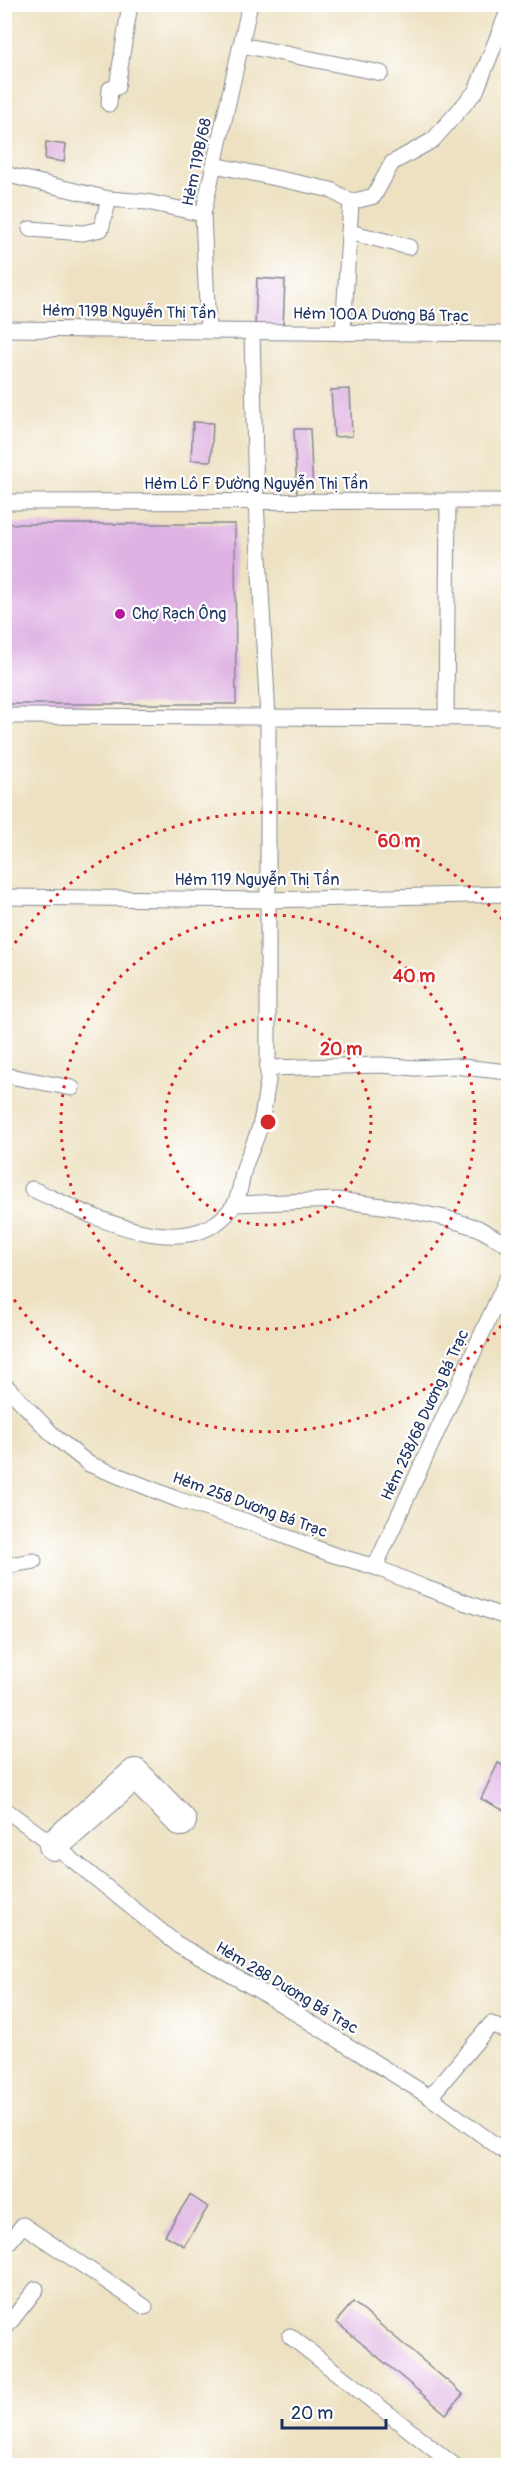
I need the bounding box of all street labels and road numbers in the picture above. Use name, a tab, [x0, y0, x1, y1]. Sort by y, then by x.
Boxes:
street label: Hẻm 119B/68	[178, 116, 216, 208]
street label: Hẻm 119B Nguyễn Thị Tần	[42, 299, 216, 324]
street label: Hẻm 100A Dương Bá Trạc	[293, 303, 469, 327]
street label: Hẻm Lô F Đường Nguyễn Thị Tần	[144, 473, 368, 494]
street label: Hẻm 119 Nguyễn Thị Tần	[174, 869, 340, 890]
street label: Hẻm 258/68 Dương Bá Trạc	[377, 1326, 473, 1504]
street label: Hẻm 258 Dương Bá Trạc	[170, 1468, 330, 1542]
street label: Hẻm 288 Dương Bá Trạc	[212, 1938, 362, 2038]

